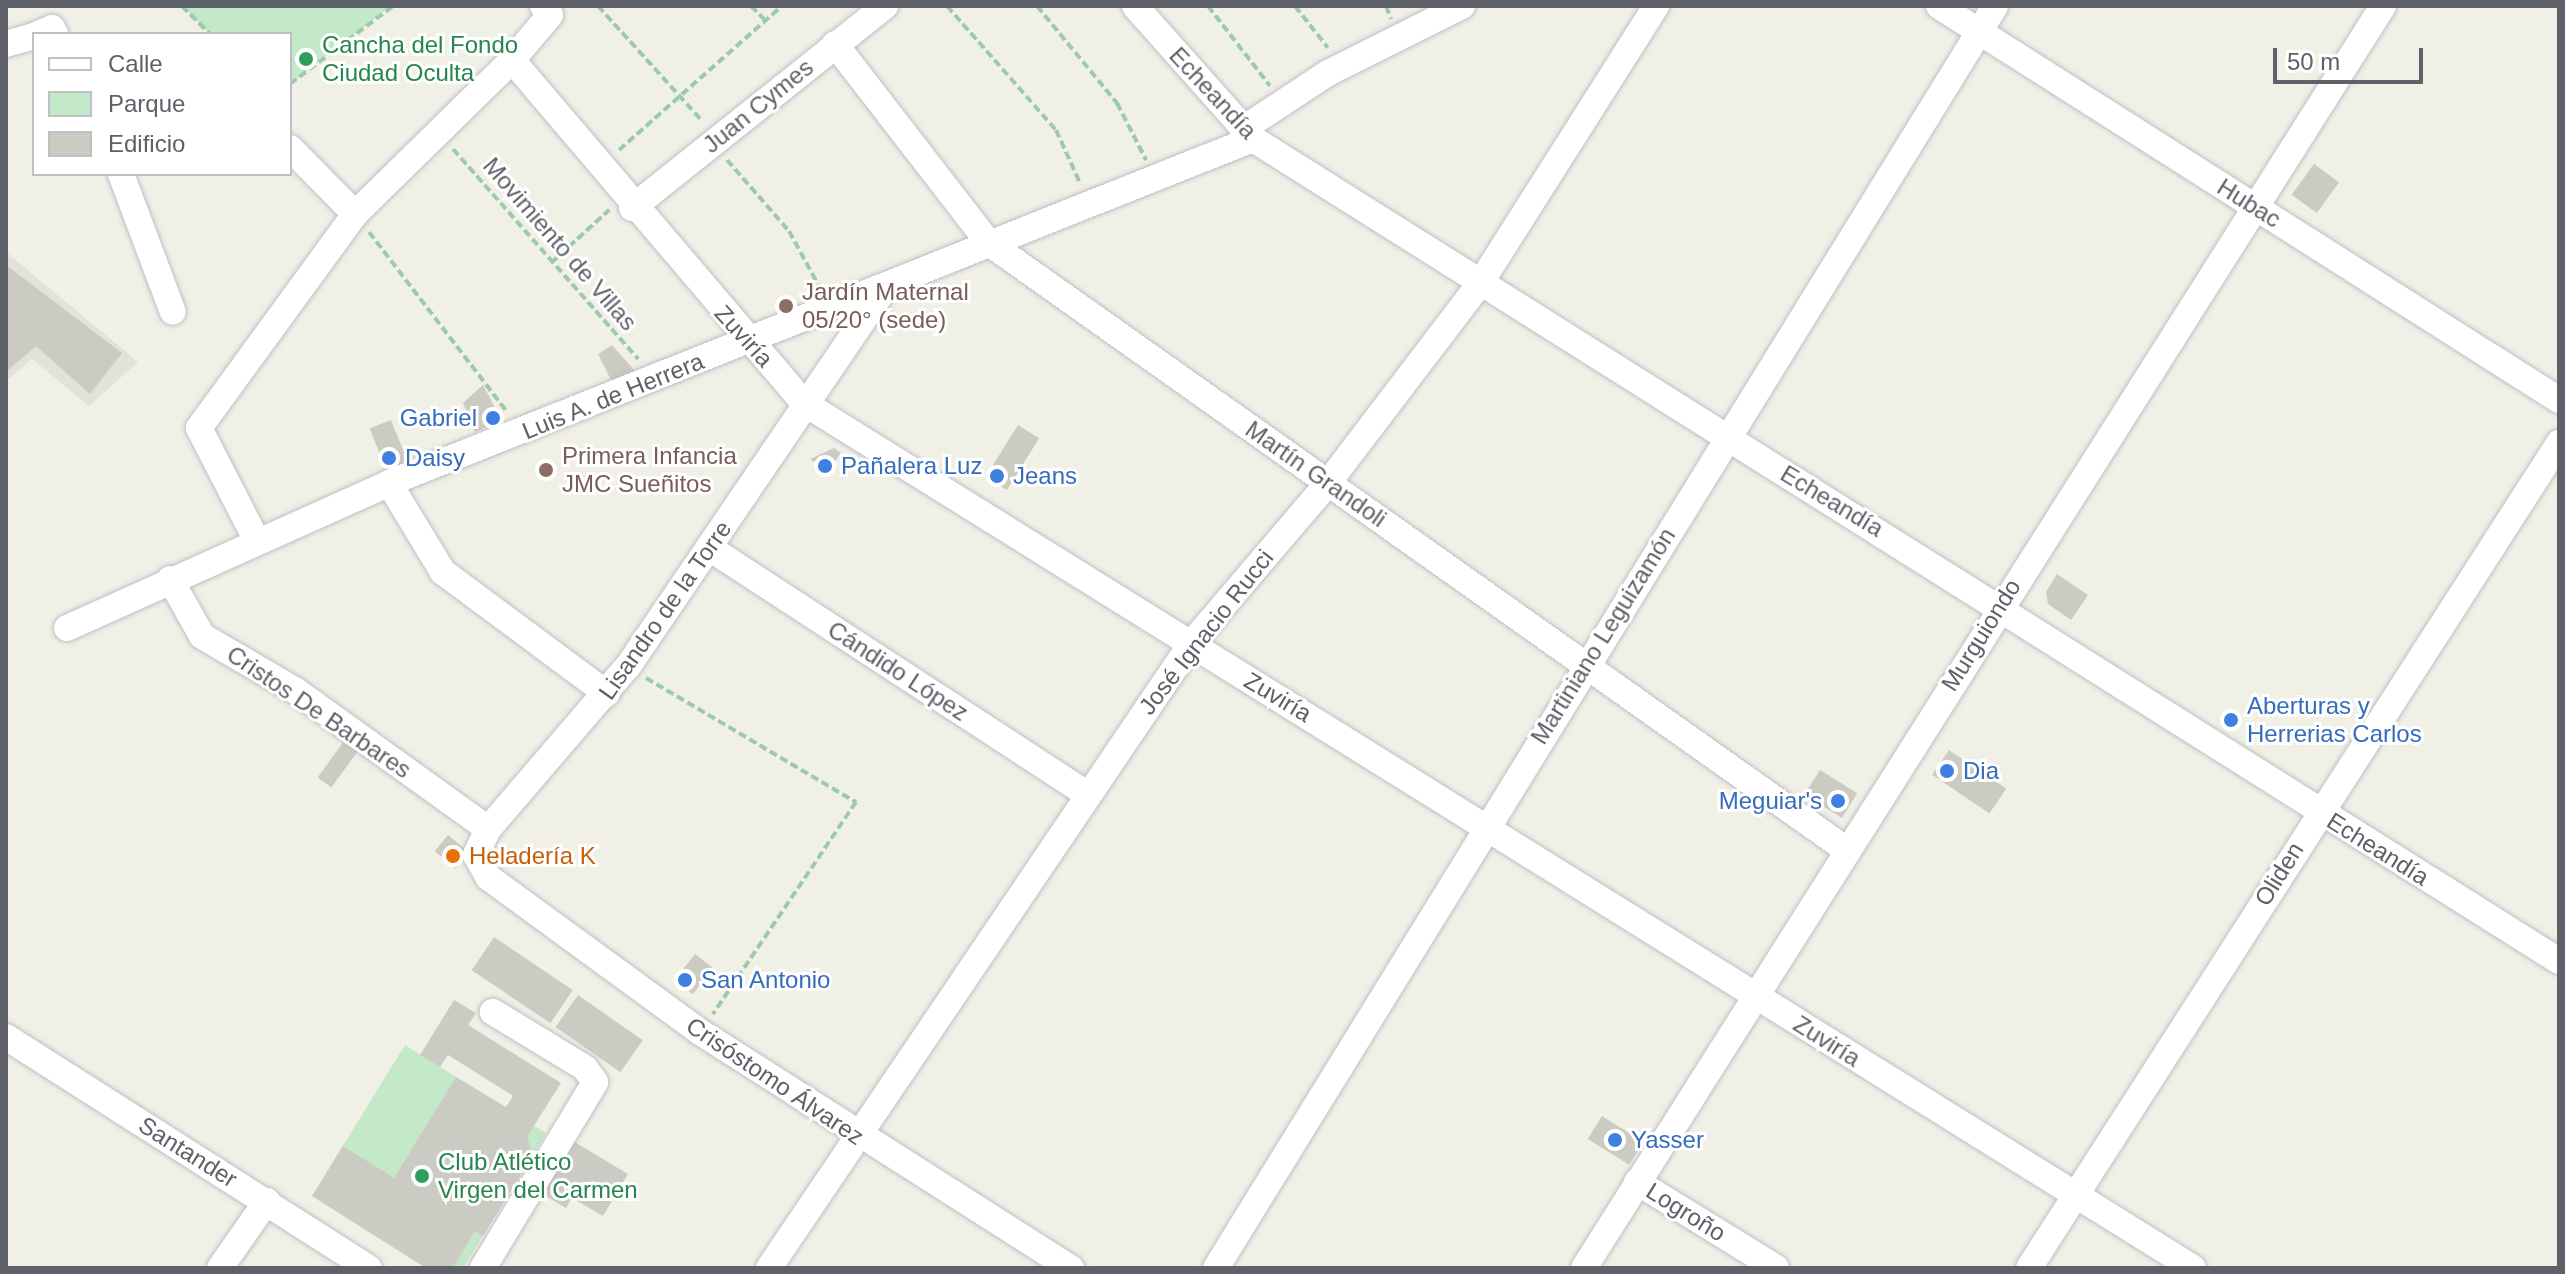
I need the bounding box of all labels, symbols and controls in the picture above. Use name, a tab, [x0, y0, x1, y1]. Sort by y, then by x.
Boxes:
place label: Cancha del Fondo Ciudad Oculta	[322, 31, 518, 87]
legend	[32, 32, 292, 176]
scale bar	[2277, 32, 2427, 82]
street label: Echeandía	[1163, 41, 1263, 145]
text: 50 m	[2287, 48, 2340, 75]
text: Calle	[108, 50, 163, 77]
marker: Cancha del Fondo Ciudad Oculta	[297, 50, 315, 68]
street label: Juan Cymes	[697, 53, 819, 159]
text: Parque	[108, 90, 185, 117]
text: Edificio	[108, 130, 185, 157]
street label: Movimiento de Villas	[477, 152, 643, 336]
street label: Hubac	[2212, 172, 2286, 234]
place label: Jardín Maternal 05/20° (sede)	[802, 278, 969, 334]
marker: Jardín Maternal 05/20° (sede)	[777, 297, 795, 315]
street label: Zuviría	[709, 299, 779, 373]
street label: Luis A. de Herrera	[517, 346, 709, 446]
place label: Gabriel	[400, 404, 477, 432]
marker: Gabriel	[484, 409, 502, 427]
street label: Martín Grandoli	[1240, 415, 1392, 533]
place label: Primera Infancia JMC Sueñitos	[562, 442, 737, 498]
place label: Daisy	[405, 444, 465, 472]
marker: Daisy	[380, 449, 398, 467]
place label: Pañalera Luz	[841, 452, 982, 480]
marker: Pañalera Luz	[816, 457, 834, 475]
street label: Echeandía	[1775, 459, 1889, 543]
marker: Primera Infancia JMC Sueñitos	[537, 461, 555, 479]
place label: Jeans	[1013, 462, 1077, 490]
marker: Jeans	[988, 467, 1006, 485]
street label: Lisandro de la Torre	[592, 515, 738, 705]
street label: Martiniano Leguizamón	[1525, 523, 1681, 749]
street label: José Ignacio Rucci	[1133, 544, 1279, 720]
street label: Murguiondo	[1935, 574, 2027, 696]
street label: Cándido López	[822, 615, 974, 727]
street label: Cristos De Barbares	[221, 640, 417, 784]
street label: Zuviría	[1239, 666, 1317, 728]
place label: Aberturas y Herrerias Carlos	[2247, 692, 2422, 748]
marker: Aberturas y Herrerias Carlos	[2222, 711, 2240, 729]
place label: Dia	[1963, 757, 1999, 785]
marker: Dia	[1938, 762, 1956, 780]
place label: Meguiar's	[1719, 787, 1822, 815]
marker: Meguiar's	[1829, 792, 1847, 810]
street label: Echeandía	[2322, 806, 2434, 892]
street label: Oliden	[2248, 837, 2310, 911]
place label: Heladería K	[469, 842, 596, 870]
marker: Heladería K	[444, 847, 462, 865]
place label: San Antonio	[701, 966, 832, 994]
marker: San Antonio	[676, 971, 694, 989]
street label: Zuviría	[1788, 1009, 1866, 1073]
street label: Crisóstomo Álvarez	[681, 1011, 869, 1151]
street label: Santander	[133, 1110, 243, 1194]
place label: Yasser	[1631, 1126, 1704, 1154]
marker: Yasser	[1606, 1131, 1624, 1149]
place label: Club Atlético Virgen del Carmen	[438, 1148, 638, 1204]
marker: Club Atlético Virgen del Carmen	[413, 1167, 431, 1185]
street label: Logroño	[1641, 1176, 1731, 1248]

